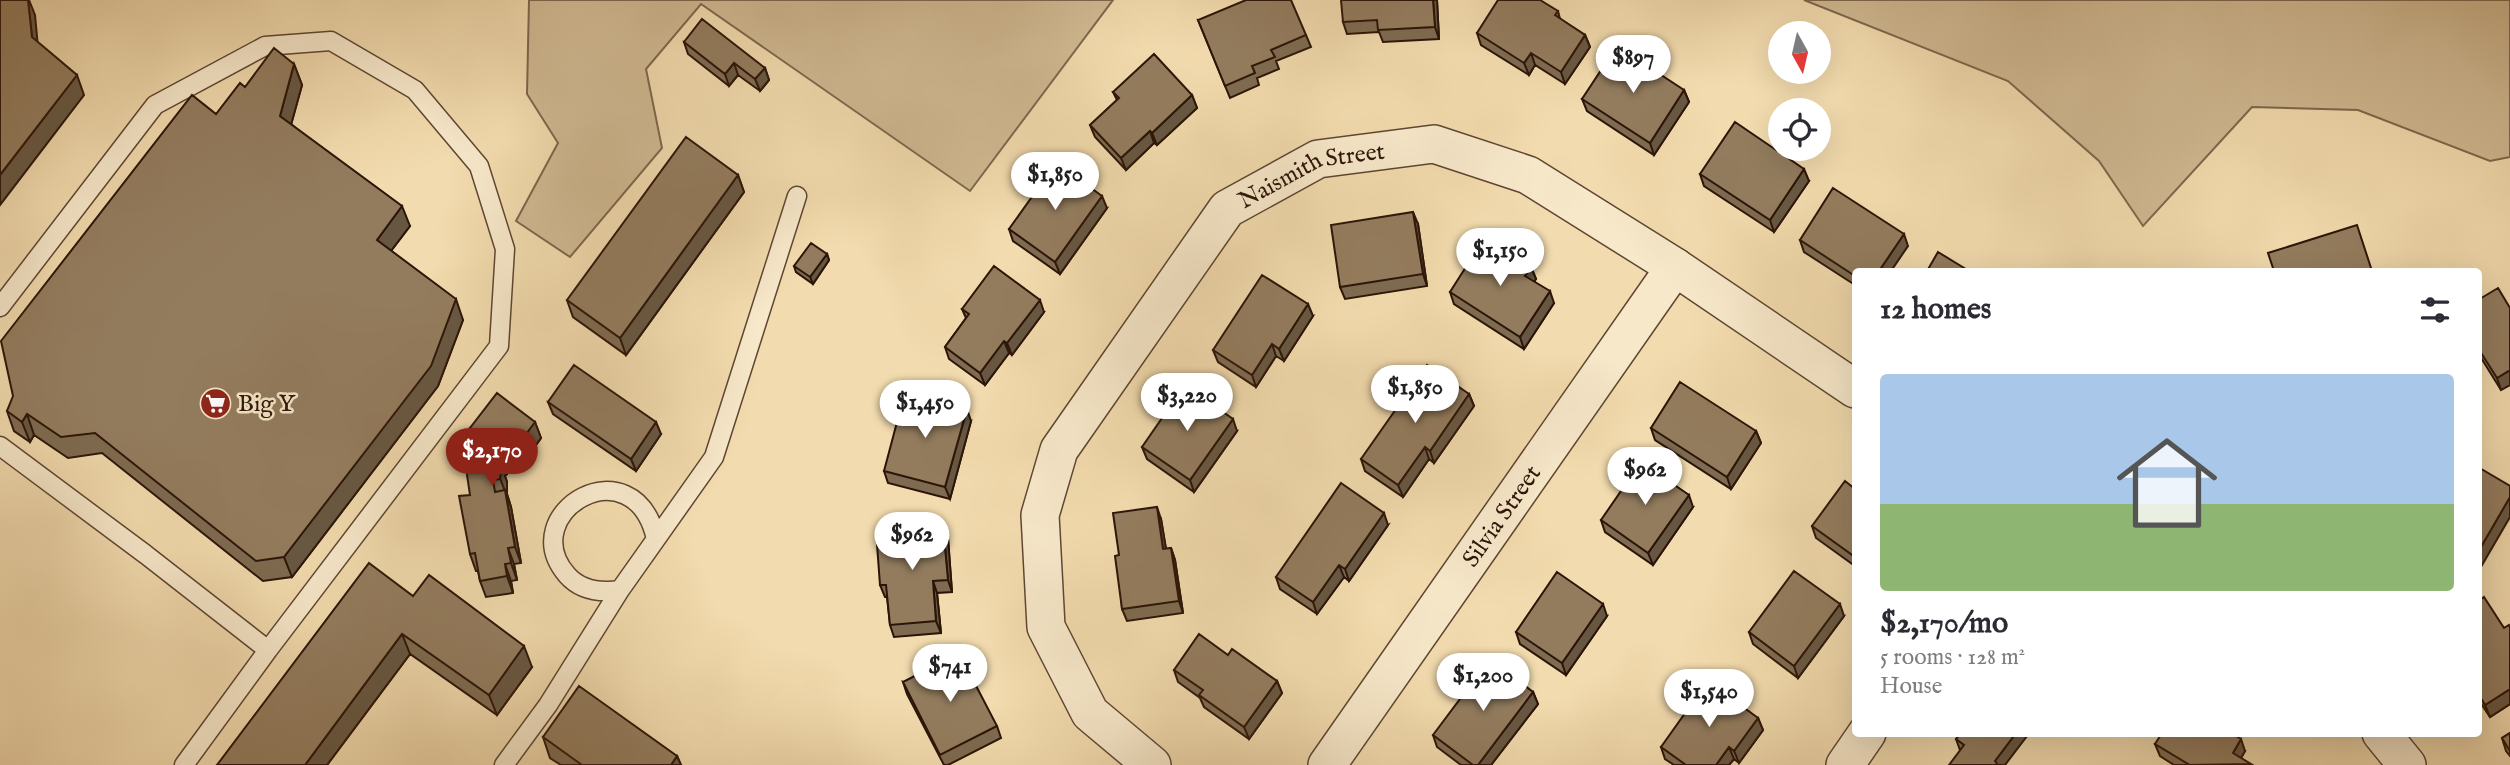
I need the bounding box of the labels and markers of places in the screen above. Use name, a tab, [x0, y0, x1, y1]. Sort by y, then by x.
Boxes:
pin: $897	[1592, 36, 1674, 95]
pin: $1,850	[998, 152, 1112, 212]
pin: $1,150	[1443, 229, 1557, 288]
pin: $1,850	[1358, 366, 1472, 425]
pin: $3,220	[1130, 374, 1244, 433]
pin: $1,450	[868, 380, 982, 440]
supermarket icon: Big Y	[198, 386, 232, 420]
place label: Big Y	[238, 389, 297, 420]
pin: $2,170	[435, 428, 549, 488]
pin: $962	[1604, 448, 1686, 507]
pin: $962	[871, 512, 953, 572]
pin: $741	[909, 644, 991, 704]
pin: $1,200	[1426, 654, 1540, 713]
pin: $1,540	[1652, 670, 1766, 729]

